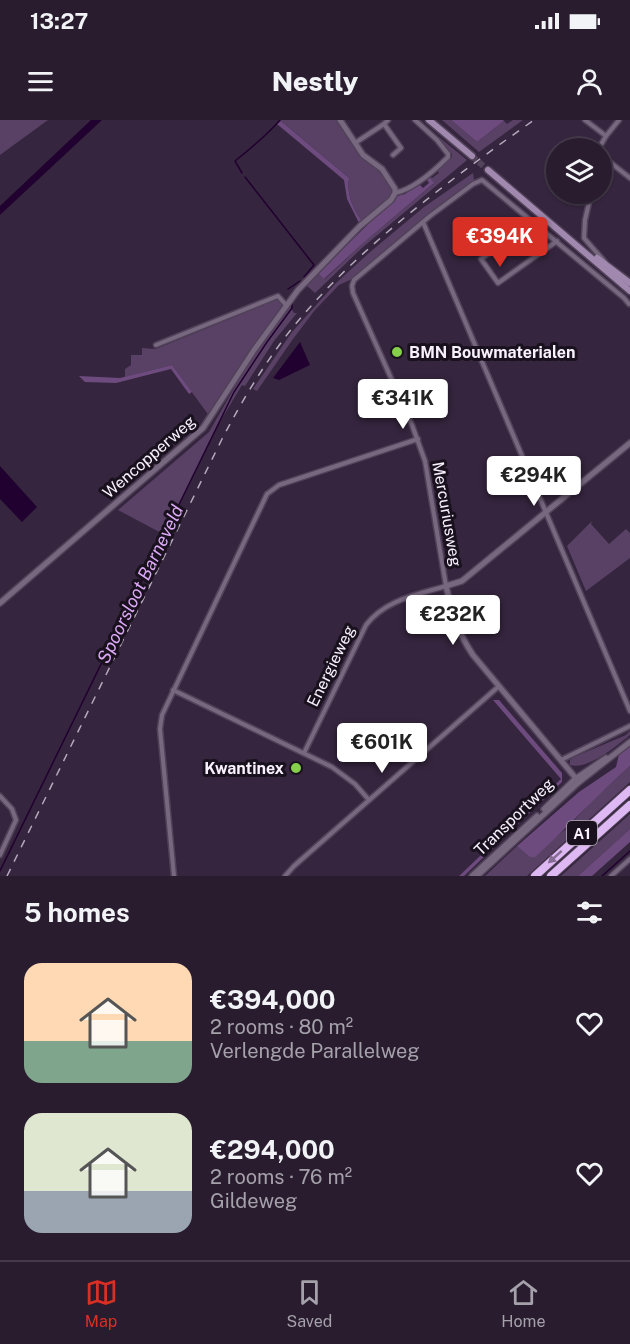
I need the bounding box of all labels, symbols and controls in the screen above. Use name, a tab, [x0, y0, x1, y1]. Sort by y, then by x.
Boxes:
text: 13:27	[30, 8, 88, 34]
icon: menu	[24, 65, 57, 98]
text: Nestly	[272, 65, 358, 97]
icon: person	[573, 65, 606, 98]
map controls	[546, 138, 612, 204]
button: layers	[546, 138, 612, 204]
pin: €394K	[458, 217, 542, 268]
text: €394K	[467, 224, 533, 248]
place label: BMN Bouwmaterialen	[409, 343, 575, 362]
marker: BMN Bouwmaterialen	[390, 345, 404, 359]
pin: €341K	[361, 379, 445, 430]
text: €341K	[372, 386, 434, 410]
street label: Wencopperweg	[99, 412, 199, 502]
pin: €294K	[492, 456, 576, 507]
street label: Mercuriusweg	[428, 460, 466, 568]
text: €294K	[501, 463, 567, 487]
water label: Spoorsloot Barneveld	[92, 501, 188, 667]
pin: €232K	[411, 595, 495, 646]
text: €232K	[420, 602, 486, 626]
street label: Energieweg	[303, 622, 359, 710]
pin: €601K	[340, 723, 424, 774]
text: €601K	[351, 730, 413, 754]
place label: Kwantinex	[204, 759, 285, 778]
marker: Kwantinex	[289, 761, 303, 775]
street label: Transportweg	[470, 774, 558, 860]
road number: A1	[567, 821, 597, 845]
one-way arrow	[548, 850, 563, 864]
icon: filters	[573, 896, 606, 929]
text: 5 homes	[24, 897, 130, 928]
text: €394,000	[210, 984, 336, 1015]
icon: home	[72, 987, 144, 1059]
icon: heart	[573, 1007, 606, 1040]
text: 2 rooms · 80 m²	[210, 1015, 353, 1039]
text: Verlengde Parallelweg	[210, 1039, 420, 1063]
text: €294,000	[210, 1134, 335, 1165]
icon: home	[72, 1137, 144, 1209]
icon: heart	[573, 1157, 606, 1190]
text: 2 rooms · 76 m²	[210, 1165, 352, 1189]
text: Gildeweg	[210, 1189, 298, 1213]
tab: Map	[85, 1276, 118, 1331]
tab: Saved	[287, 1276, 332, 1331]
tab: Home	[501, 1276, 545, 1331]

